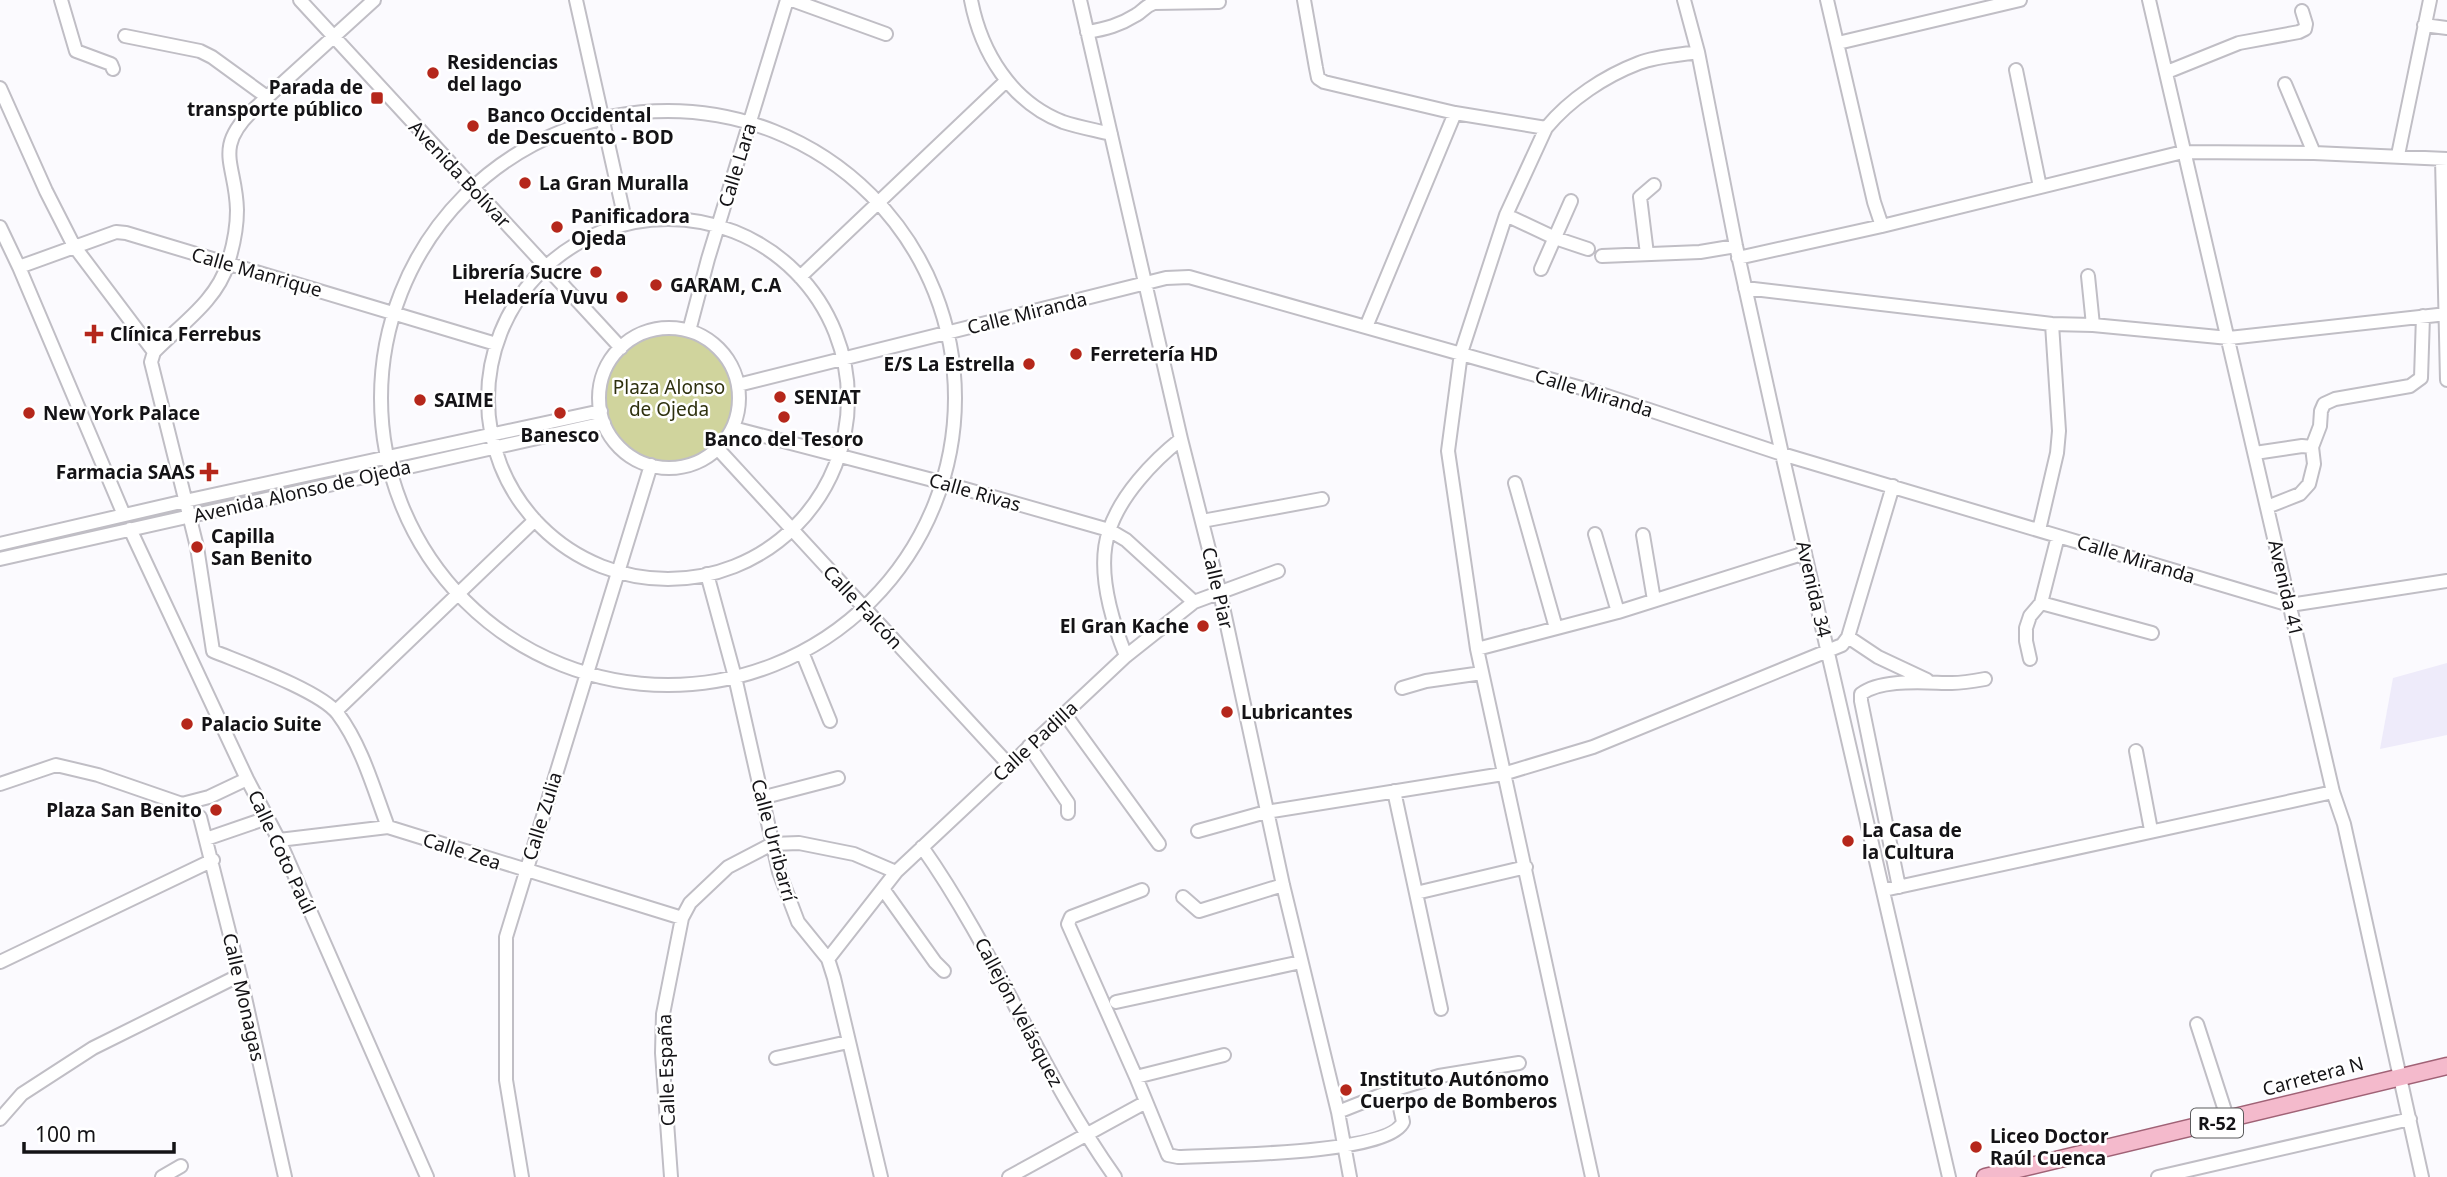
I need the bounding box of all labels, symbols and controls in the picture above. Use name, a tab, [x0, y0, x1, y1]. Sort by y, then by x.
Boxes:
place label: Residencias del lago	[447, 49, 558, 97]
marker: Residencias del lago	[425, 65, 441, 81]
place label: Parada de transporte público	[187, 74, 363, 122]
marker: Parada de transporte público	[369, 90, 385, 106]
place label: Banco Occidental de Descuento - BOD	[487, 102, 674, 150]
street label: Avenida Bolívar	[403, 115, 517, 234]
marker: Banco Occidental de Descuento - BOD	[465, 118, 481, 134]
street label: Calle Lara	[712, 120, 762, 210]
place label: La Gran Muralla	[539, 170, 689, 196]
marker: La Gran Muralla	[517, 175, 533, 191]
place label: Panificadora Ojeda	[571, 203, 690, 251]
marker: Panificadora Ojeda	[549, 219, 565, 235]
street label: Calle Manrique	[189, 241, 325, 303]
place label: Librería Sucre	[452, 259, 582, 285]
marker: Librería Sucre	[588, 264, 604, 280]
place label: GARAM, C.A	[670, 272, 782, 298]
marker: GARAM, C.A	[648, 277, 664, 293]
place label: Heladería Vuvu	[464, 284, 608, 310]
street label: Calle Miranda	[964, 286, 1090, 340]
marker: Heladería Vuvu	[614, 289, 630, 305]
place label: Clínica Ferrebus	[110, 321, 261, 347]
marker: Clínica Ferrebus	[84, 324, 104, 344]
place label: Ferretería HD	[1090, 341, 1218, 367]
marker: Ferretería HD	[1068, 346, 1084, 362]
place label: E/S La Estrella	[884, 351, 1015, 377]
marker: E/S La Estrella	[1021, 356, 1037, 372]
street label: Calle Miranda	[1532, 363, 1656, 423]
park label: Plaza Alonso de Ojeda	[613, 374, 725, 422]
place label: SENIAT	[794, 384, 861, 410]
place label: SAIME	[434, 387, 494, 413]
marker: SENIAT	[772, 389, 788, 405]
marker: SAIME	[412, 392, 428, 408]
place label: New York Palace	[43, 400, 200, 426]
marker: New York Palace	[21, 405, 37, 421]
marker: Banesco	[552, 405, 568, 421]
marker: Banco del Tesoro	[776, 409, 792, 425]
place label: Banesco	[521, 422, 599, 448]
place label: Banco del Tesoro	[704, 426, 864, 452]
street label: Avenida Alonso de Ojeda	[191, 453, 413, 529]
place label: Farmacia SAAS	[56, 459, 195, 485]
marker: Farmacia SAAS	[201, 464, 217, 480]
street label: Calle Rivas	[926, 467, 1024, 517]
place label: Capilla San Benito	[211, 523, 312, 571]
street label: Calle Miranda	[2074, 529, 2198, 589]
street label: Avenida 41	[2262, 537, 2310, 639]
street label: Avenida 34	[1790, 538, 1838, 640]
marker: Capilla San Benito	[189, 539, 205, 555]
street label: Calle Piar	[1196, 545, 1240, 632]
street label: Calle Falcón	[817, 559, 909, 655]
place label: El Gran Kache	[1060, 613, 1189, 639]
marker: El Gran Kache	[1195, 618, 1211, 634]
street label: Calle Padilla	[987, 695, 1083, 787]
place label: Lubricantes	[1241, 699, 1353, 725]
marker: Lubricantes	[1219, 704, 1235, 720]
place label: Palacio Suite	[201, 711, 322, 737]
marker: Palacio Suite	[179, 716, 195, 732]
street label: Calle Zulia	[516, 769, 568, 863]
street label: Calle Urribarrí	[745, 776, 803, 905]
street label: Calle Coto Paúl	[242, 786, 322, 918]
place label: Plaza San Benito	[46, 797, 202, 823]
marker: Plaza San Benito	[208, 802, 224, 818]
place label: La Casa de la Cultura	[1862, 817, 1962, 865]
street label: Calle Zea	[420, 826, 504, 876]
marker: La Casa de la Cultura	[1840, 833, 1856, 849]
street label: Calle Monagas	[217, 930, 271, 1064]
street label: Callejón Velásquez	[969, 933, 1069, 1091]
street label: Calle España	[651, 1013, 681, 1127]
street label: Carretera N	[2260, 1050, 2366, 1102]
place label: Instituto Autónomo Cuerpo de Bomberos	[1360, 1066, 1557, 1114]
marker: Instituto Autónomo Cuerpo de Bomberos	[1338, 1082, 1354, 1098]
road number: R-52	[2191, 1108, 2243, 1138]
scale bar	[24, 1110, 175, 1154]
text: 100 m	[35, 1120, 96, 1148]
place label: Liceo Doctor Raúl Cuenca	[1990, 1123, 2109, 1171]
marker: Liceo Doctor Raúl Cuenca	[1968, 1139, 1984, 1155]

